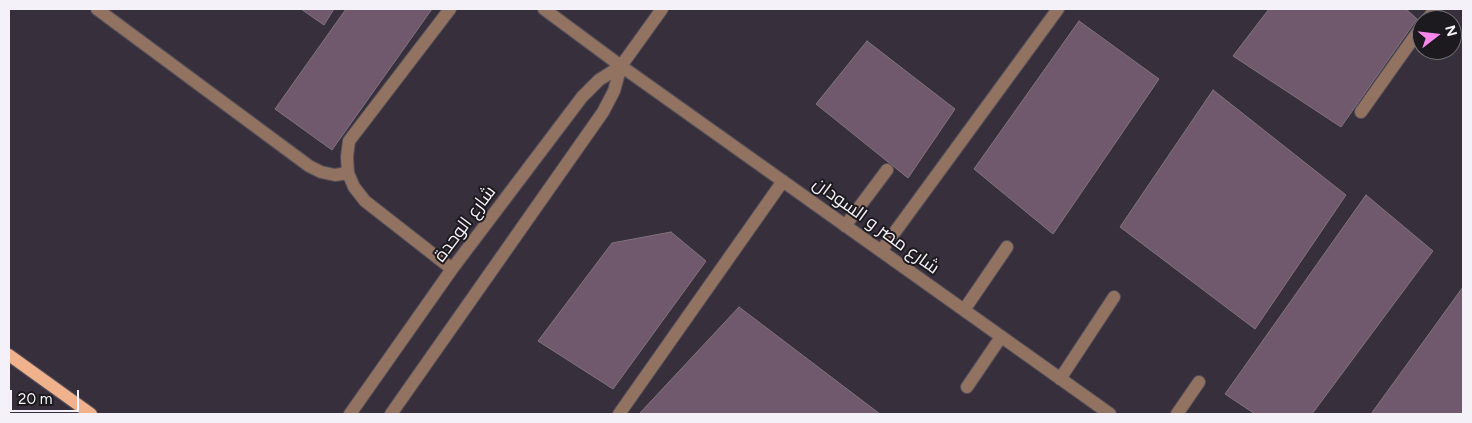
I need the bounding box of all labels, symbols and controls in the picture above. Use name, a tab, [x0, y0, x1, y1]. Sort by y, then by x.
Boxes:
north arrow	[1412, 10, 1462, 60]
text: N	[1441, 23, 1461, 39]
street label: شارع مصر و السودان	[809, 173, 943, 279]
street label: شارع الوحدة	[429, 182, 501, 266]
scale bar	[12, 380, 81, 412]
text: 20 m	[18, 390, 52, 408]

